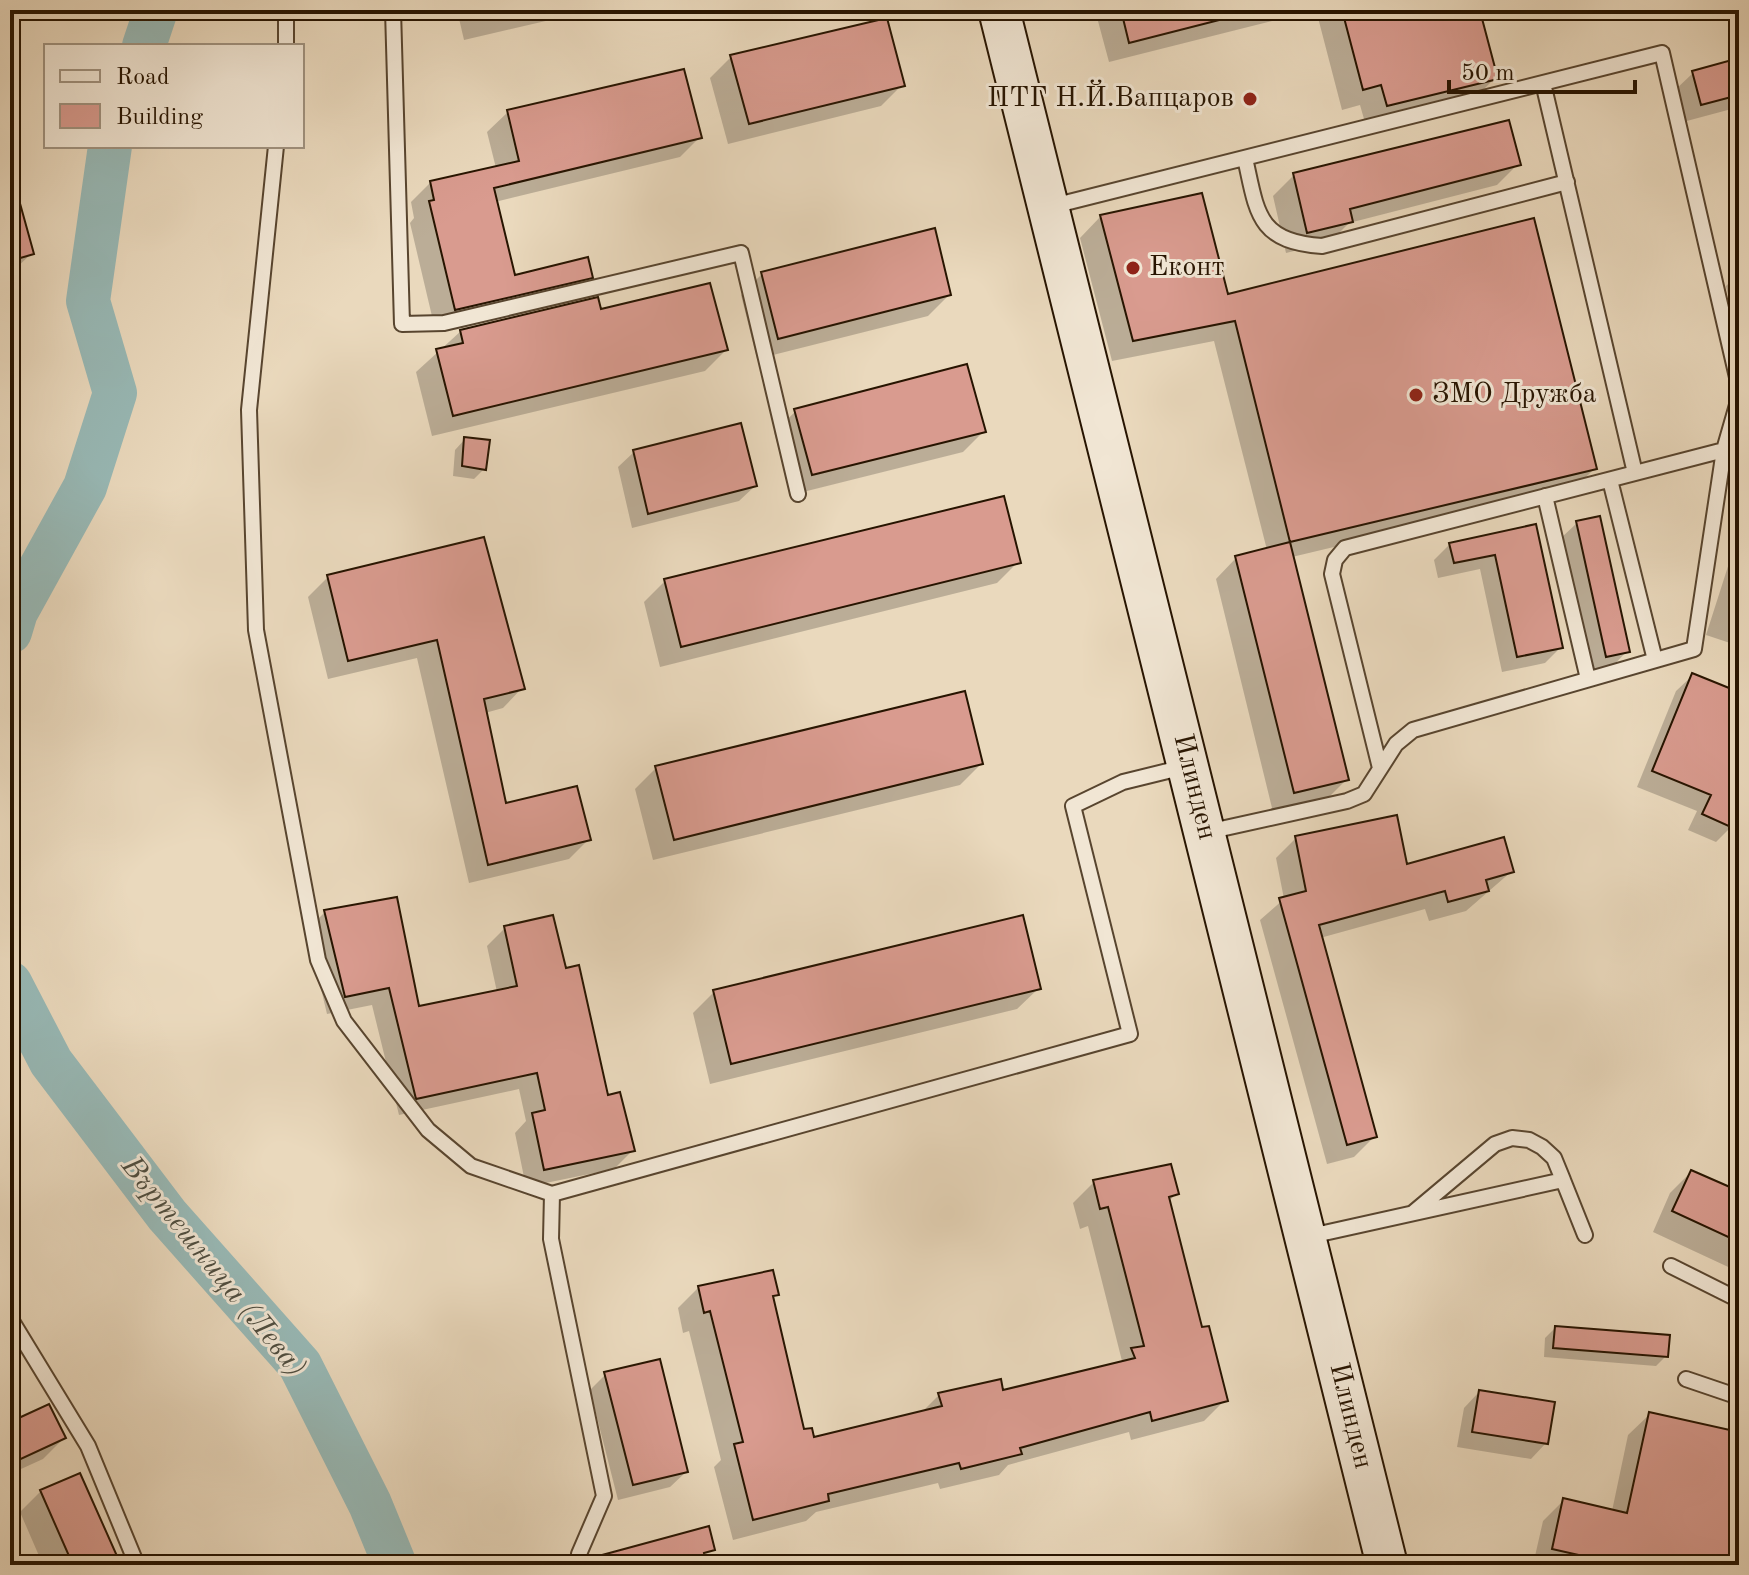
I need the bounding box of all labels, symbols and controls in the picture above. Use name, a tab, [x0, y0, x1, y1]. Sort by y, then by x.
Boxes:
legend	[44, 44, 304, 148]
scale bar	[1449, 44, 1635, 94]
text: 50 m	[1461, 62, 1515, 86]
text: Road	[116, 66, 169, 90]
place label: ПТГ Н.Й.Вапцаров	[987, 79, 1234, 113]
marker: ПТГ Н.Й.Вапцаров	[1241, 90, 1259, 108]
text: Building	[116, 106, 203, 130]
place label: Еконт	[1149, 254, 1225, 282]
marker: Еконт	[1124, 259, 1142, 277]
place label: ЗМО Дружба	[1432, 381, 1597, 409]
marker: ЗМО Дружба	[1407, 386, 1425, 404]
street label: Илинден	[1167, 731, 1221, 843]
water label: Въртешница (Лева)	[115, 1150, 311, 1383]
street label: Илинден	[1323, 1360, 1377, 1472]

